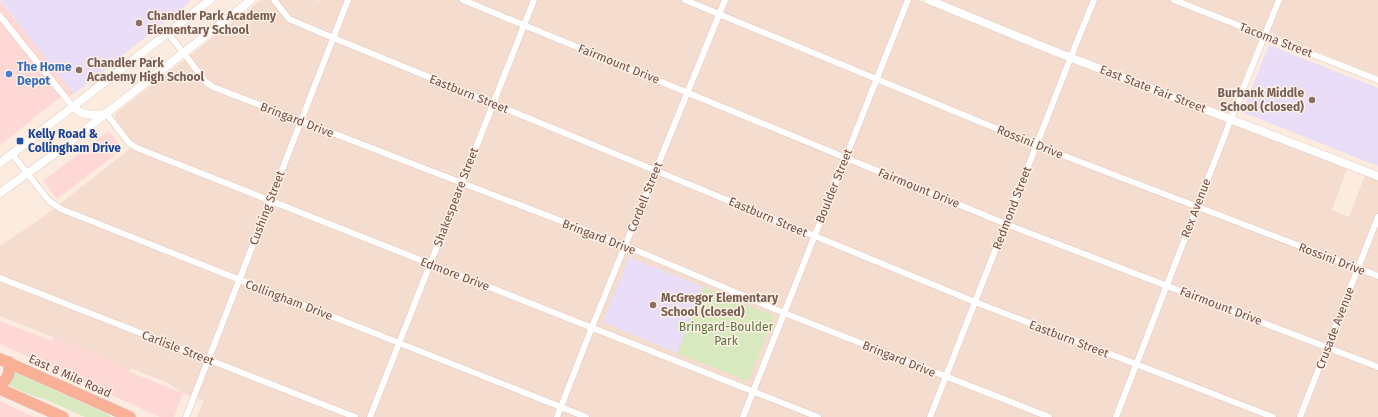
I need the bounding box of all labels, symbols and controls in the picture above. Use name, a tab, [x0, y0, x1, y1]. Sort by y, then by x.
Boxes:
place label: Chandler Park Academy Elementary School	[147, 9, 277, 37]
marker: Chandler Park Academy Elementary School	[134, 18, 144, 28]
street label: Tacoma Street	[1237, 20, 1315, 61]
street label: Fairmount Drive	[576, 41, 662, 87]
place label: Chandler Park Academy High School	[86, 56, 205, 84]
place label: The Home Depot	[17, 60, 72, 88]
street label: East State Fair Street	[1098, 62, 1209, 116]
marker: Chandler Park Academy High School	[74, 65, 84, 75]
marker: The Home Depot	[4, 69, 14, 79]
street label: Eastburn Street	[427, 72, 511, 116]
place label: Burbank Middle School (closed)	[1218, 86, 1304, 114]
marker: Burbank Middle School (closed)	[1307, 95, 1317, 105]
street label: Bringard Drive	[258, 100, 336, 140]
street label: Rossini Drive	[995, 122, 1065, 162]
place label: Kelly Road & Collingham Drive	[28, 127, 121, 155]
marker: Kelly Road & Collingham Drive	[15, 136, 25, 146]
street label: Shakespeare Street	[431, 145, 482, 248]
street label: Boulder Street	[813, 146, 856, 225]
street label: Cordell Street	[625, 159, 666, 234]
street label: Redmond Street	[990, 164, 1035, 252]
street label: Fairmount Drive	[876, 165, 962, 211]
street label: Cushing Street	[246, 168, 288, 247]
street label: Rex Avenue	[1178, 176, 1214, 240]
street label: Eastburn Street	[727, 194, 810, 240]
street label: Bringard Drive	[560, 217, 638, 257]
street label: Rossini Drive	[1297, 240, 1367, 278]
street label: Edmore Drive	[419, 254, 491, 294]
street label: Collingham Drive	[243, 277, 335, 323]
street label: Fairmount Drive	[1178, 284, 1264, 328]
street label: Crusade Avenue	[1313, 285, 1357, 371]
place label: McGregor Elementary School (closed)	[661, 291, 779, 319]
marker: McGregor Elementary School (closed)	[648, 300, 658, 310]
street label: Eastburn Street	[1027, 317, 1111, 361]
park label: Bringard-Boulder Park	[679, 320, 773, 348]
street label: Carlisle Street	[140, 328, 217, 368]
street label: Bringard Drive	[860, 338, 938, 380]
street label: East 8 Mile Road	[26, 351, 114, 401]

